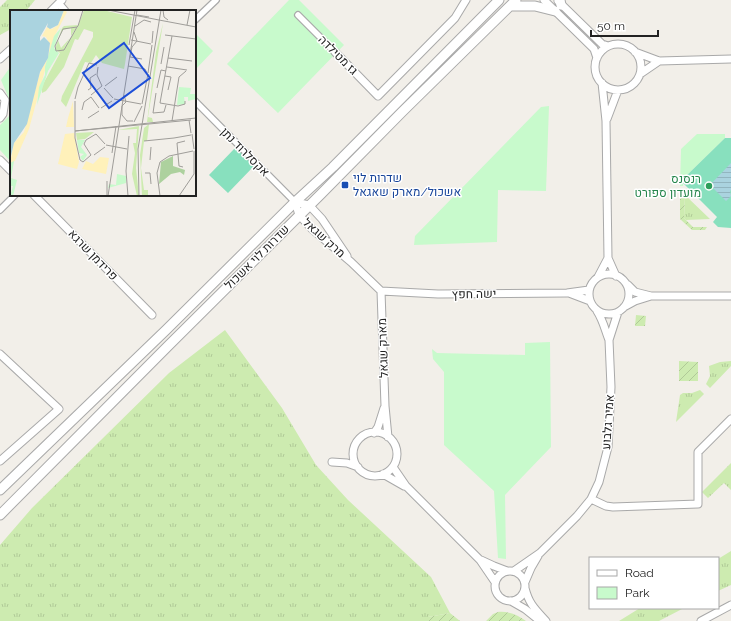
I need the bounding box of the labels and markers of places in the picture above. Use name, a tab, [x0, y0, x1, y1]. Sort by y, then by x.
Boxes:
place label: שדרות לוי אשכול/מארק שאגאל	[353, 171, 461, 199]
place label: רנסנס מועדון ספורט	[635, 172, 701, 200]
marker: שדרות לוי אשכול/מארק שאגאל	[340, 180, 350, 190]
marker: רנסנס מועדון ספורט	[704, 181, 714, 191]

